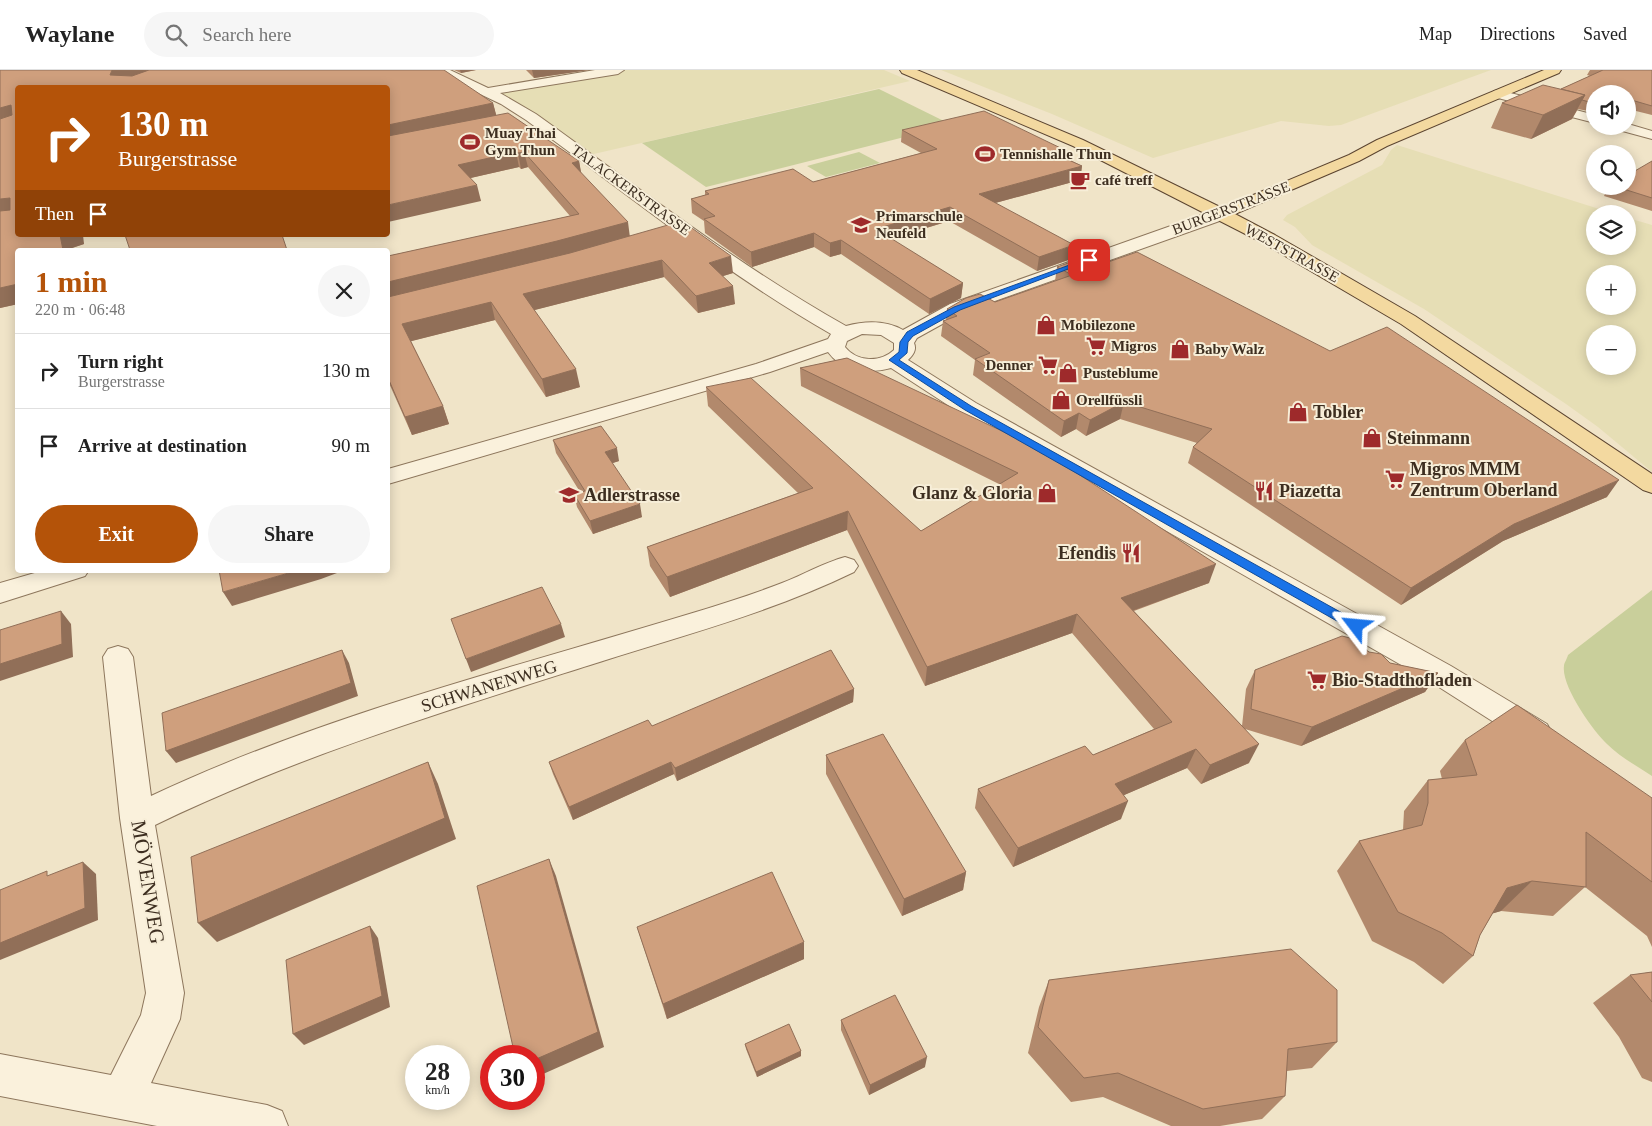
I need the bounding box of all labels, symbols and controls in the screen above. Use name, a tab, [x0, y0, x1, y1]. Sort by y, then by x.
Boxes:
search box	[144, 12, 494, 57]
text: Waylane	[25, 21, 114, 47]
icon: search	[162, 21, 190, 49]
text: Search here	[202, 24, 291, 45]
text: Map	[1419, 24, 1452, 44]
text: Directions	[1480, 24, 1555, 44]
text: Saved	[1583, 24, 1627, 44]
map controls	[1586, 85, 1636, 375]
button: sound	[1586, 85, 1636, 135]
icon: right	[35, 105, 100, 170]
text: 130 m	[118, 105, 208, 144]
place label: Muay Thai Gym Thun	[485, 125, 556, 158]
sports icon: Muay Thai Gym Thun	[459, 131, 481, 153]
street label: TALACKERSTRASSE	[568, 142, 694, 238]
sports icon: Tennishalle Thun	[974, 143, 996, 165]
button: search	[1586, 145, 1636, 195]
text: Burgerstrasse	[118, 146, 237, 171]
place label: Tennishalle Thun	[1000, 146, 1112, 162]
cafe icon: café treff	[1069, 169, 1091, 191]
place label: café treff	[1095, 172, 1154, 188]
street label: BURGERSTRASSE	[1170, 178, 1292, 238]
icon: arrive	[84, 200, 112, 228]
text: Then	[35, 203, 74, 224]
button: layers	[1586, 205, 1636, 255]
place label: Primarschule Neufeld	[876, 208, 963, 241]
school or university icon: Primarschule Neufeld	[850, 214, 872, 236]
street label: WESTSTRASSE	[1242, 221, 1342, 285]
pin	[1068, 239, 1110, 281]
icon: arrive	[1075, 246, 1103, 274]
text: 1 min	[35, 265, 108, 298]
button: close	[318, 265, 370, 317]
button: +	[1586, 265, 1636, 315]
text: 220 m · 06:48	[35, 301, 125, 318]
shop icon: Mobilezone	[1035, 314, 1057, 336]
place label: Mobilezone	[1061, 317, 1135, 333]
button: −	[1586, 325, 1636, 375]
supermarket icon: Migros	[1085, 335, 1107, 357]
place label: Migros	[1111, 338, 1157, 354]
shop icon: Baby Walz	[1169, 338, 1191, 360]
place label: Baby Walz	[1195, 341, 1265, 357]
text: Turn right	[78, 351, 163, 372]
supermarket icon: Denner	[1037, 354, 1059, 376]
icon: right	[35, 357, 63, 385]
place label: Denner	[986, 357, 1033, 373]
text: 130 m	[322, 360, 370, 381]
shop icon: Pusteblume	[1057, 362, 1079, 384]
place label: Pusteblume	[1083, 365, 1158, 381]
text: Burgerstrasse	[78, 373, 165, 390]
shop icon: Orellfüssli	[1050, 389, 1072, 411]
place label: Orellfüssli	[1076, 392, 1142, 408]
shop icon: Tobler	[1287, 401, 1309, 423]
place label: Tobler	[1313, 402, 1363, 422]
shop icon: Steinmann	[1361, 427, 1383, 449]
place label: Steinmann	[1387, 428, 1470, 448]
icon: arrive	[35, 432, 63, 460]
text: Arrive at destination	[78, 435, 247, 456]
text: 90 m	[331, 435, 370, 456]
place label: Migros MMM Zentrum Oberland	[1410, 459, 1558, 500]
supermarket icon: Migros MMM Zentrum Oberland	[1384, 468, 1406, 490]
restaurant icon: Piazetta	[1253, 480, 1275, 502]
place label: Piazetta	[1279, 481, 1341, 501]
shop icon: Glanz & Gloria	[1036, 482, 1058, 504]
place label: Glanz & Gloria	[912, 483, 1032, 503]
school or university icon: Adlerstrasse	[558, 484, 580, 506]
place label: Adlerstrasse	[584, 485, 680, 505]
button: Exit	[35, 505, 198, 563]
button: Share	[208, 505, 370, 563]
restaurant icon: Efendis	[1120, 542, 1142, 564]
place label: Efendis	[1058, 543, 1116, 563]
position arrow	[1329, 599, 1381, 651]
street label: SCHWANENWEG	[419, 656, 559, 716]
supermarket icon: Bio-Stadthofladen	[1306, 669, 1328, 691]
place label: Bio-Stadthofladen	[1332, 670, 1472, 690]
street label: MÖVENWEG	[126, 818, 170, 946]
speed limit sign: 30	[480, 1045, 545, 1110]
text: 28	[425, 1058, 450, 1085]
text: km/h	[425, 1083, 450, 1097]

